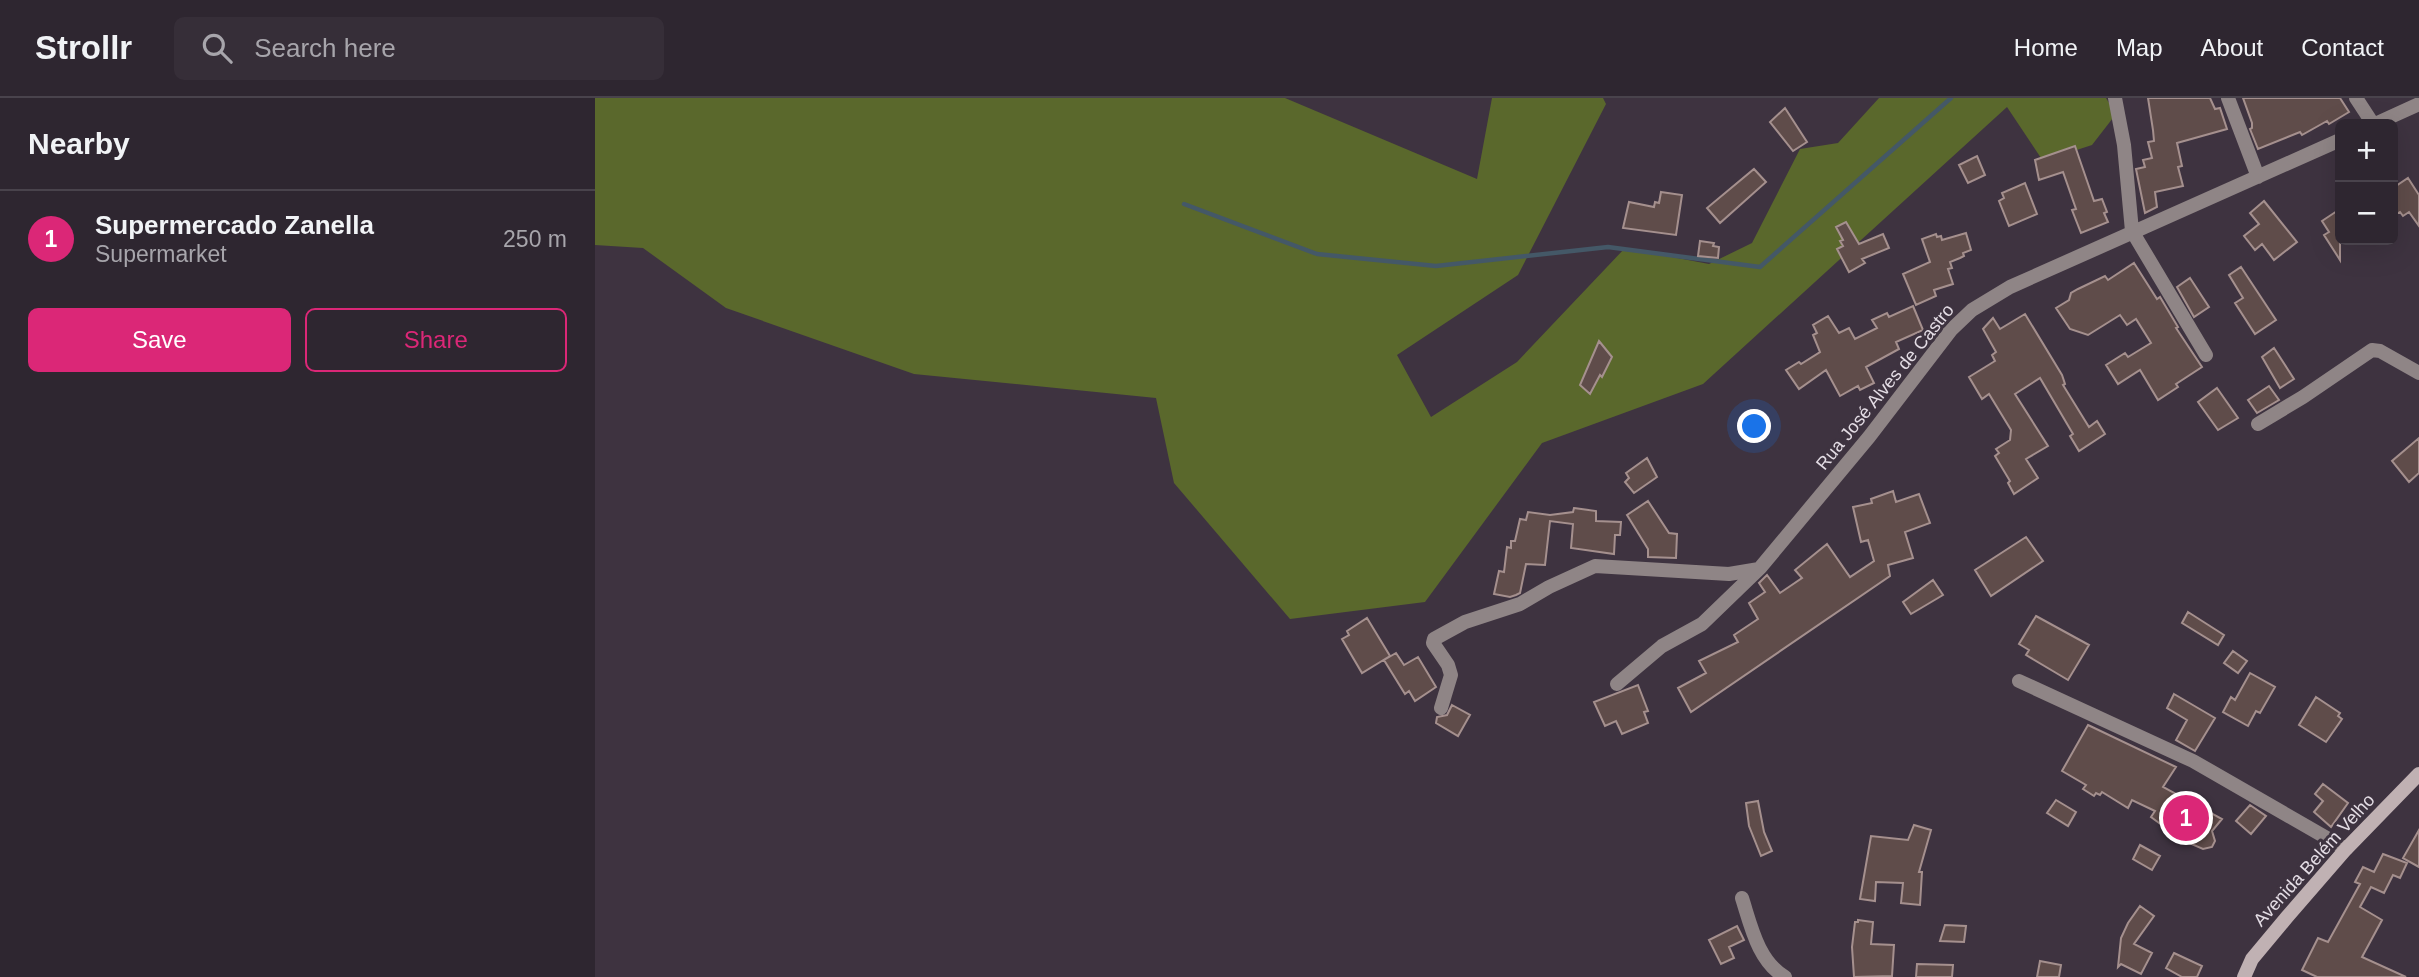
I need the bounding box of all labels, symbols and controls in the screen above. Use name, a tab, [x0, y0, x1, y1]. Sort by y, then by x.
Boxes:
search box	[174, 17, 664, 80]
text: Strollr	[35, 29, 132, 66]
icon: search	[198, 29, 236, 67]
text: Search here	[254, 33, 396, 63]
text: Home	[2014, 34, 2078, 61]
text: Map	[2116, 34, 2163, 61]
text: About	[2201, 34, 2263, 61]
text: Contact	[2301, 34, 2384, 61]
map controls	[2335, 119, 2398, 245]
button: +	[2335, 119, 2398, 182]
text: Nearby	[28, 127, 130, 160]
button: −	[2335, 182, 2398, 245]
text: Supermercado Zanella	[95, 210, 374, 240]
text: 1	[45, 226, 57, 252]
text: 250 m	[503, 226, 567, 252]
text: Supermarket	[95, 241, 227, 267]
street label: Rua José Alves de Castro	[1812, 300, 1958, 474]
button: Save	[28, 308, 291, 372]
button: Share	[305, 308, 567, 372]
your location	[1737, 409, 1771, 443]
street label: Avenida Belém Velho	[2249, 790, 2379, 930]
pin: 1	[2163, 792, 2209, 844]

